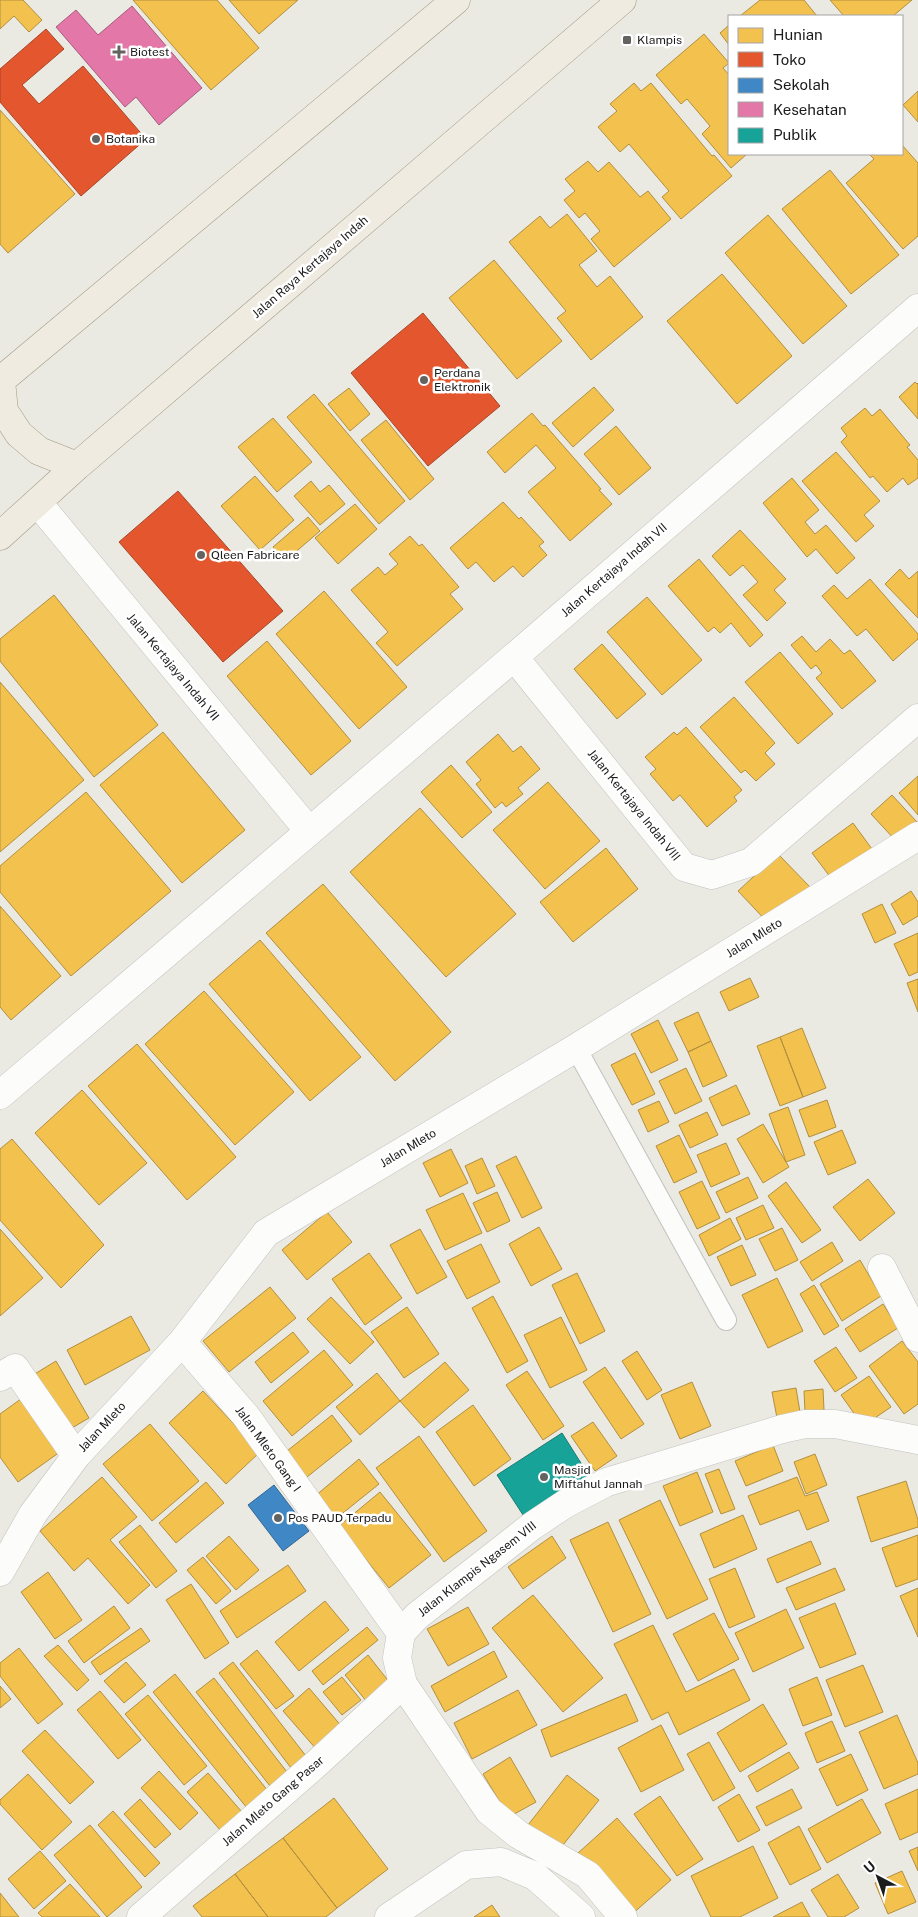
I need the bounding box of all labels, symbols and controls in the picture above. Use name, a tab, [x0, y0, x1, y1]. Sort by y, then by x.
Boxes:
legend	[728, 15, 903, 155]
text: Hunian	[773, 26, 823, 43]
place label: Klampis	[637, 33, 682, 47]
marker: Klampis	[621, 34, 633, 46]
marker: Biotest	[112, 45, 126, 59]
place label: Biotest	[130, 45, 170, 59]
text: Toko	[773, 51, 806, 68]
text: Sekolah	[773, 76, 830, 93]
text: Kesehatan	[773, 101, 847, 118]
text: Publik	[773, 126, 817, 143]
place label: Botanika	[106, 132, 155, 146]
marker: Botanika	[90, 133, 102, 145]
street label: Jalan Raya Kertajaya Indah	[249, 213, 371, 321]
place label: Perdana Elektronik	[434, 366, 491, 394]
marker: Perdana Elektronik	[418, 374, 430, 386]
street label: Jalan Kertajaya Indah VII	[558, 520, 670, 620]
place label: Qleen Fabricare	[211, 548, 300, 562]
marker: Qleen Fabricare	[195, 549, 207, 561]
street label: Jalan Kertajaya Indah VII	[124, 611, 222, 723]
street label: Jalan Kertajaya Indah VIII	[585, 747, 683, 863]
street label: Jalan Mleto	[724, 915, 785, 961]
street label: Jalan Mleto	[377, 1126, 439, 1170]
street label: Jalan Mleto	[75, 1399, 129, 1455]
street label: Jalan Mleto Gang I	[232, 1404, 304, 1494]
place label: Masjid Miftahul Jannah	[554, 1463, 643, 1491]
marker: Masjid Miftahul Jannah	[538, 1471, 550, 1483]
place label: Pos PAUD Terpadu	[288, 1511, 392, 1525]
marker: Pos PAUD Terpadu	[272, 1512, 284, 1524]
street label: Jalan Klampis Ngasem VIII	[415, 1518, 539, 1620]
street label: Jalan Mleto Gang Pasar	[219, 1753, 327, 1849]
north arrow	[853, 1852, 903, 1902]
text: U	[860, 1858, 879, 1877]

